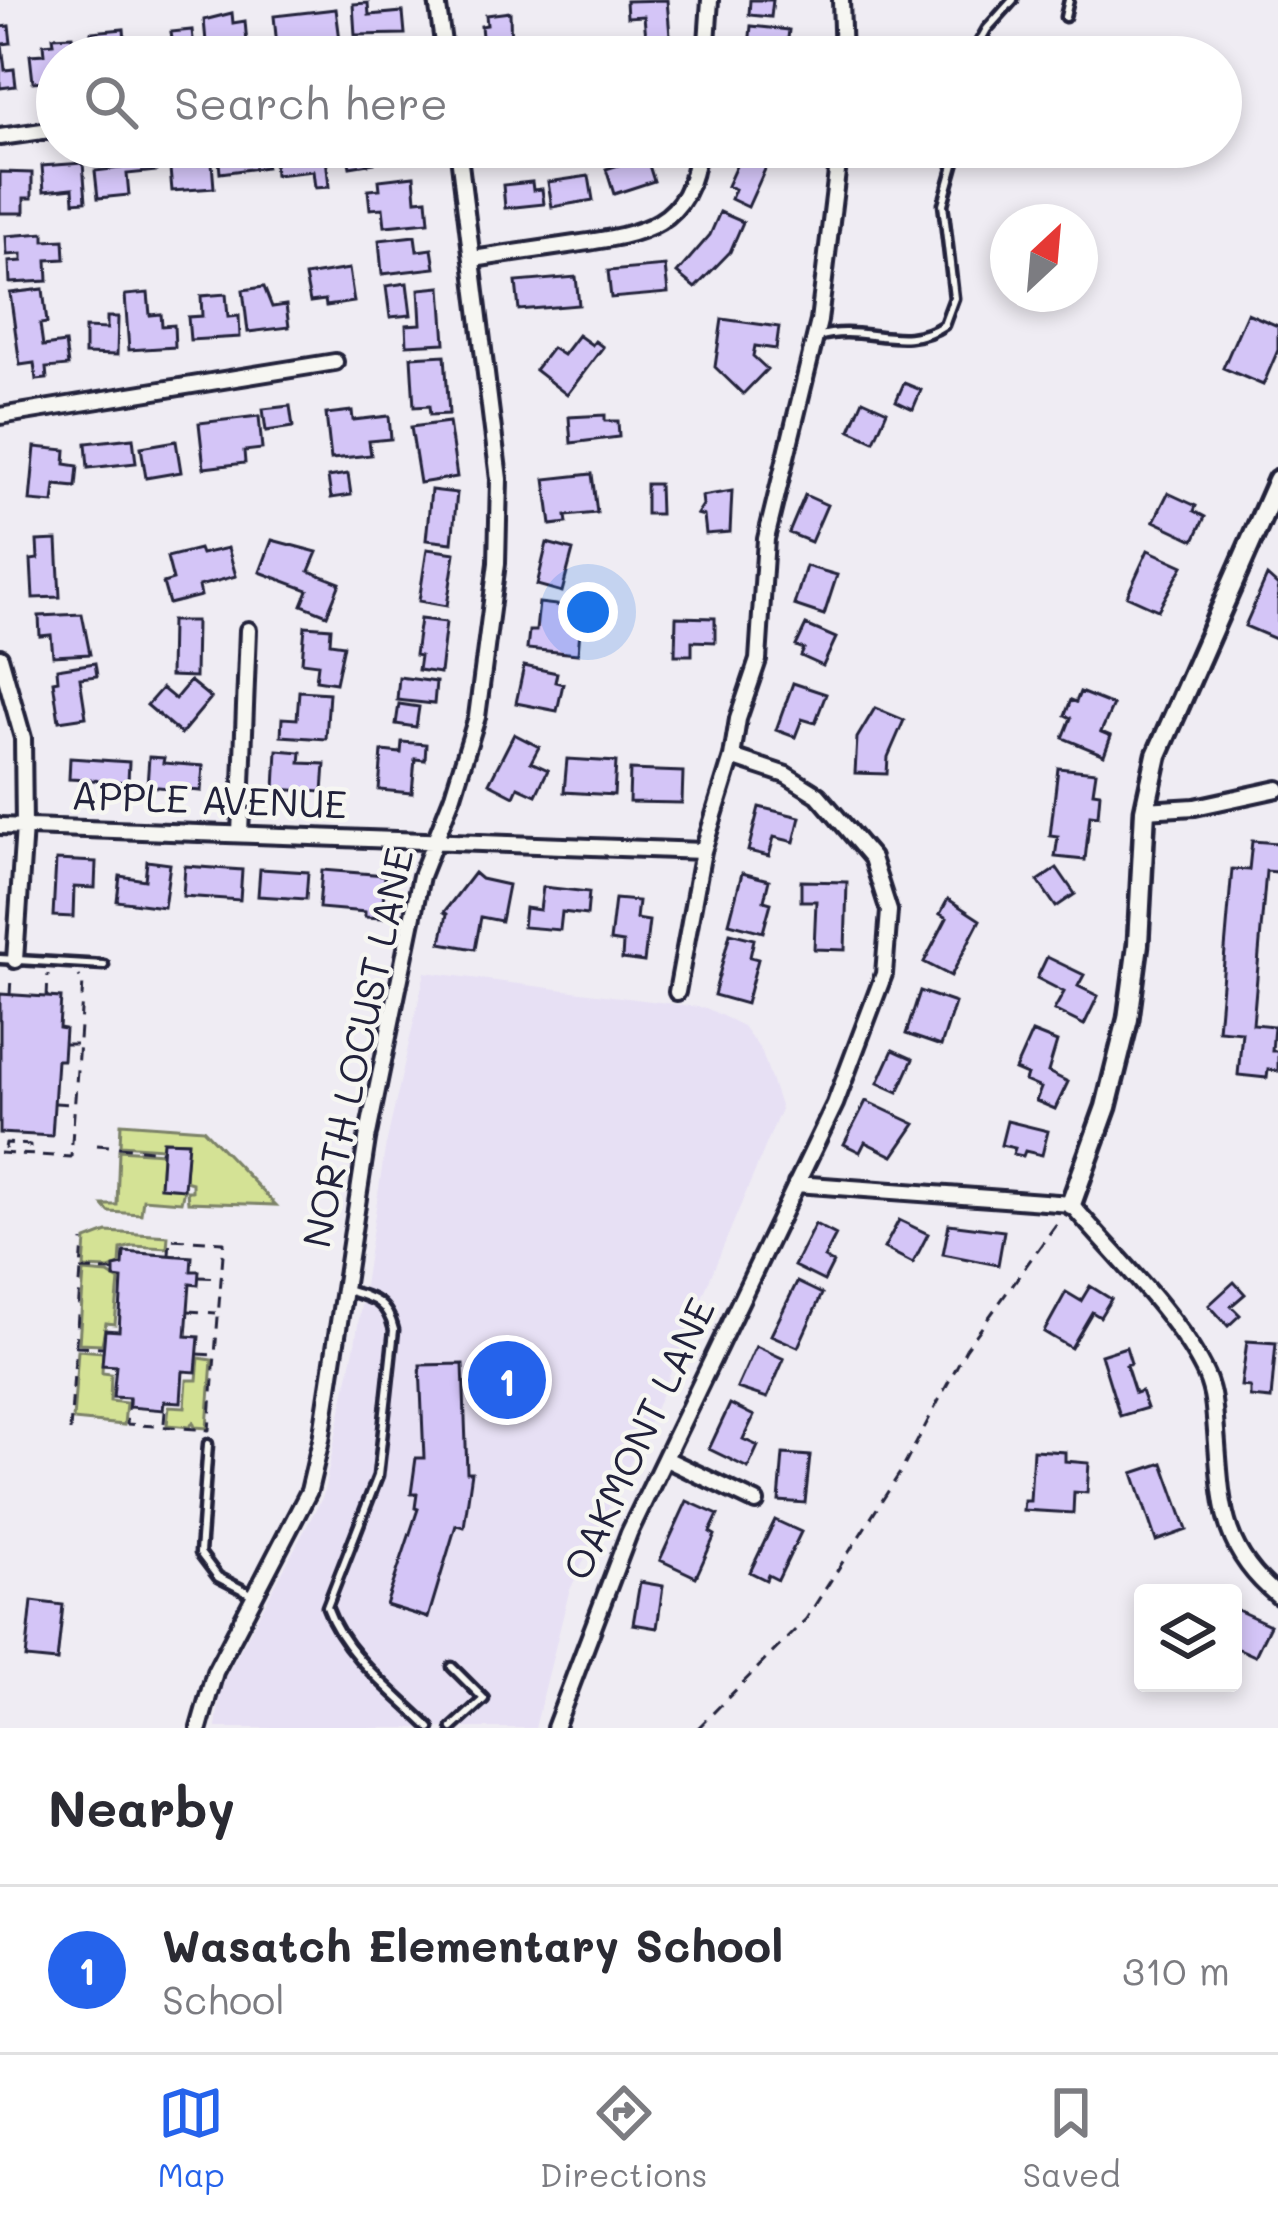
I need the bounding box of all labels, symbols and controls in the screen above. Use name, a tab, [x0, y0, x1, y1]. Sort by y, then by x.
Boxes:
search box	[36, 36, 1242, 168]
icon: search	[78, 69, 144, 135]
text: Search here	[174, 73, 448, 131]
north arrow	[990, 204, 1098, 312]
your location	[558, 582, 618, 642]
street label: APPLE AVENUE	[70, 768, 348, 829]
street label: NORTH LOCUST LANE	[289, 843, 424, 1252]
street label: OAKMONT LANE	[550, 1289, 725, 1587]
pin: 1	[468, 1335, 546, 1425]
map controls	[1134, 1584, 1242, 1692]
button: layers	[1134, 1584, 1242, 1692]
text: Nearby	[48, 1773, 235, 1840]
text: Wasatch Elementary School	[162, 1915, 783, 1973]
text: 1	[78, 1944, 96, 1995]
text: 310 m	[1122, 1944, 1230, 1995]
text: School	[162, 1973, 285, 2024]
tab: Map	[158, 2080, 225, 2195]
tab: Directions	[540, 2080, 707, 2195]
tab: Saved	[1023, 2080, 1120, 2195]

